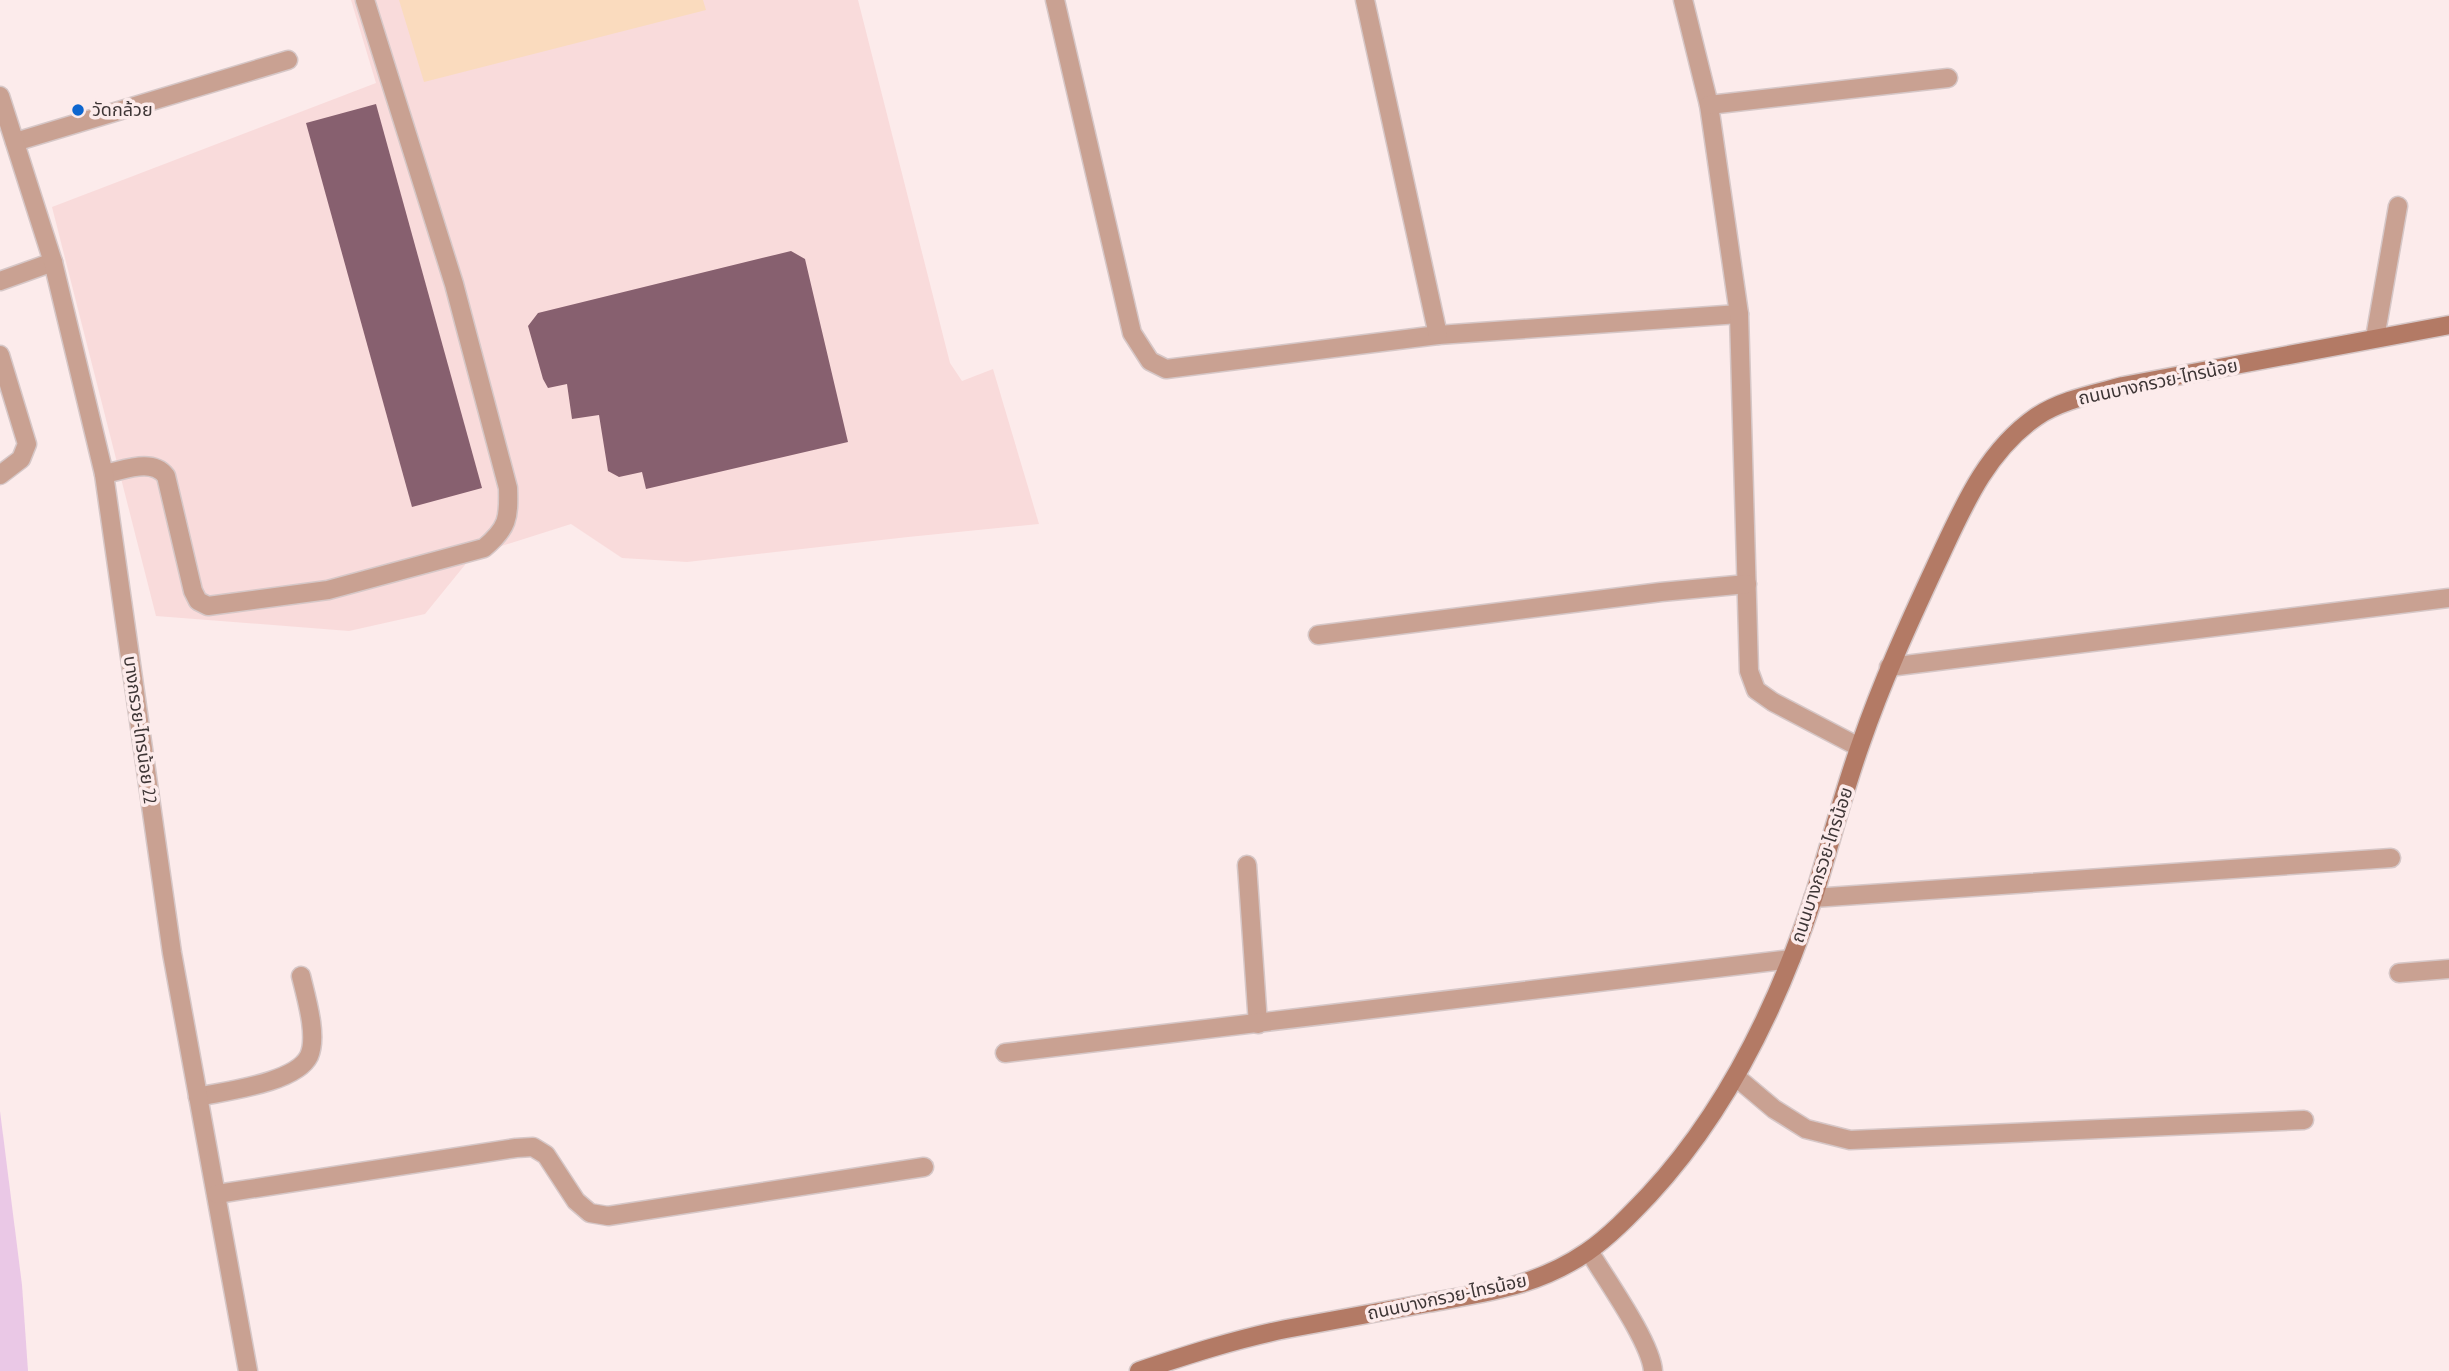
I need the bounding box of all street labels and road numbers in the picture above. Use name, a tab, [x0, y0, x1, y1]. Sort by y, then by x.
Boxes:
street label: ถนนบางกรวย-ไทรน้อย	[2076, 353, 2240, 410]
street label: บางกรวย-ไทรน้อย 22	[119, 654, 162, 806]
street label: ถนนบางกรวย-ไทรน้อย	[1785, 784, 1858, 946]
street label: ถนนบางกรวย-ไทรน้อย	[1365, 1268, 1529, 1325]

